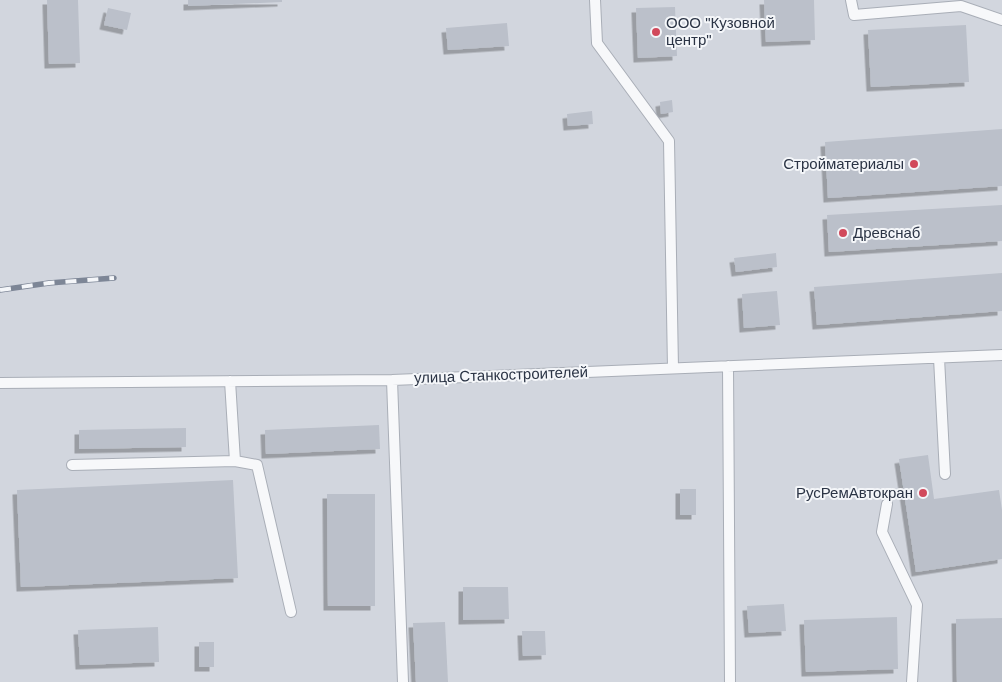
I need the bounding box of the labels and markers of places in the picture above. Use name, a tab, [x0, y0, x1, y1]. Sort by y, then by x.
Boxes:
place label: ООО "Кузовной центр"	[666, 14, 775, 48]
marker: ООО "Кузовной центр"	[650, 26, 662, 38]
place label: Стройматериалы	[783, 155, 904, 172]
marker: Стройматериалы	[908, 158, 920, 170]
place label: Древснаб	[853, 224, 920, 241]
marker: Древснаб	[837, 227, 849, 239]
place label: РусРемАвтокран	[796, 484, 913, 501]
marker: РусРемАвтокран	[917, 487, 929, 499]

